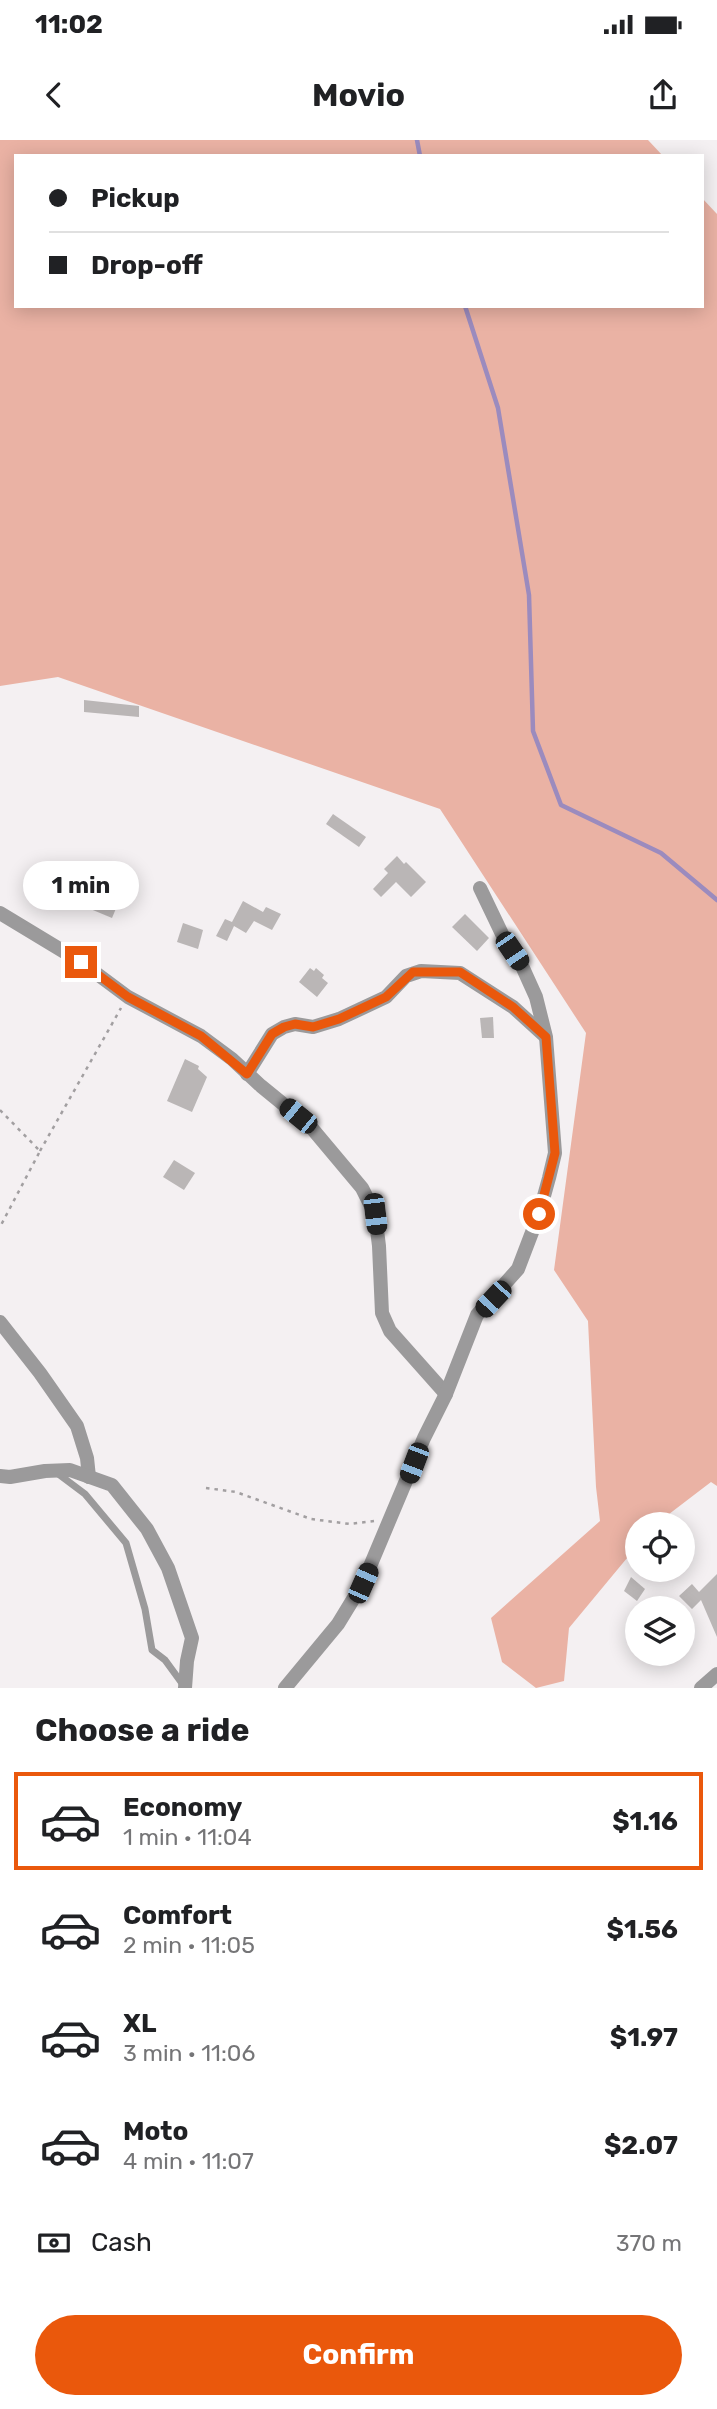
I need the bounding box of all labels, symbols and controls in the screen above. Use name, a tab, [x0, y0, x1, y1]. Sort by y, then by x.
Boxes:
text: 11:02	[35, 9, 103, 40]
icon: back	[35, 76, 73, 114]
text: Movio	[312, 76, 405, 114]
icon: share	[644, 76, 682, 114]
text: Pickup	[91, 183, 180, 214]
text: Drop-off	[91, 250, 203, 281]
callout: 1 min	[23, 860, 139, 910]
text: 1 min	[52, 871, 110, 899]
car	[492, 928, 533, 974]
route end	[65, 946, 97, 978]
car	[276, 1095, 321, 1137]
car	[363, 1192, 388, 1236]
route start	[523, 1198, 555, 1230]
car	[471, 1276, 516, 1322]
car	[397, 1440, 432, 1486]
map controls	[625, 1512, 695, 1666]
button: locate	[625, 1512, 695, 1582]
car	[345, 1560, 382, 1606]
button: layers	[625, 1596, 695, 1666]
text: Choose a ride	[35, 1711, 249, 1749]
icon: car	[39, 1790, 102, 1853]
text: Economy	[123, 1792, 242, 1823]
text: $1.16	[612, 1806, 678, 1837]
text: 1 min · 11:04	[123, 1823, 252, 1851]
icon: car	[39, 1898, 102, 1961]
text: Comfort	[123, 1900, 232, 1931]
text: $1.56	[607, 1914, 678, 1945]
text: 2 min · 11:05	[123, 1931, 255, 1959]
icon: car	[39, 2006, 102, 2069]
text: XL	[123, 2008, 156, 2039]
text: $1.97	[610, 2022, 678, 2053]
text: 3 min · 11:06	[123, 2039, 255, 2067]
icon: car	[39, 2114, 102, 2177]
text: Moto	[123, 2116, 188, 2147]
text: $2.07	[604, 2130, 678, 2161]
text: 4 min · 11:07	[123, 2147, 254, 2175]
icon: cash	[35, 2224, 73, 2262]
text: Cash	[91, 2227, 152, 2258]
text: 370 m	[616, 2229, 682, 2257]
button: Confirm	[35, 2315, 682, 2395]

